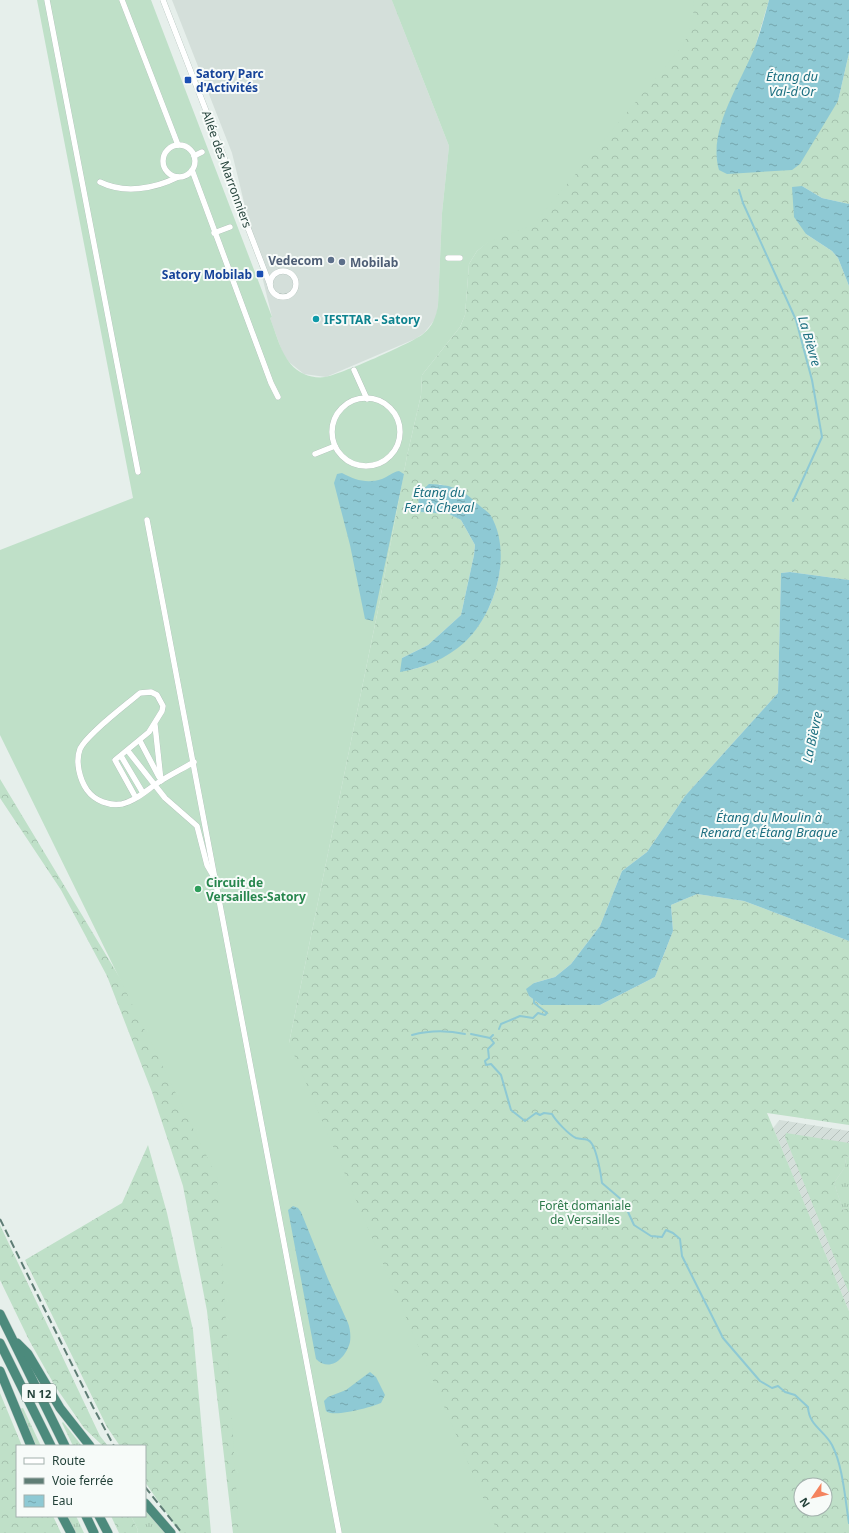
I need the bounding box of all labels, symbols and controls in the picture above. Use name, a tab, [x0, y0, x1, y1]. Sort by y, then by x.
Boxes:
place label: Satory Parc d'Activités	[196, 65, 264, 96]
water label: Étang du Val-d'Or	[766, 67, 818, 100]
marker: Satory Parc d'Activités	[183, 75, 193, 85]
street label: Allée des Marronniers	[198, 108, 256, 230]
place label: Vedecom	[268, 252, 323, 269]
place label: Mobilab	[350, 254, 399, 271]
marker: Vedecom	[326, 255, 336, 265]
marker: Mobilab	[337, 257, 347, 267]
place label: Satory Mobilab	[162, 266, 252, 283]
marker: Satory Mobilab	[255, 269, 265, 279]
place label: IFSTTAR - Satory	[324, 311, 420, 328]
marker: IFSTTAR - Satory	[311, 314, 321, 324]
water label: La Bièvre	[794, 314, 826, 369]
water label: Étang du Fer à Cheval	[404, 483, 475, 516]
water label: La Bièvre	[798, 709, 826, 764]
water label: Étang du Moulin à Renard et Étang Braque	[700, 808, 838, 841]
place label: Circuit de Versailles-Satory	[206, 874, 306, 905]
marker: Circuit de Versailles-Satory	[193, 884, 203, 894]
park label: Forêt domaniale de Versailles	[539, 1197, 631, 1228]
road number: N 12	[22, 1384, 56, 1402]
legend	[16, 1445, 146, 1517]
text: Route	[52, 1452, 85, 1469]
text: Voie ferrée	[52, 1472, 114, 1489]
north arrow	[793, 1477, 833, 1517]
text: Eau	[52, 1492, 73, 1509]
text: N	[796, 1495, 813, 1511]

